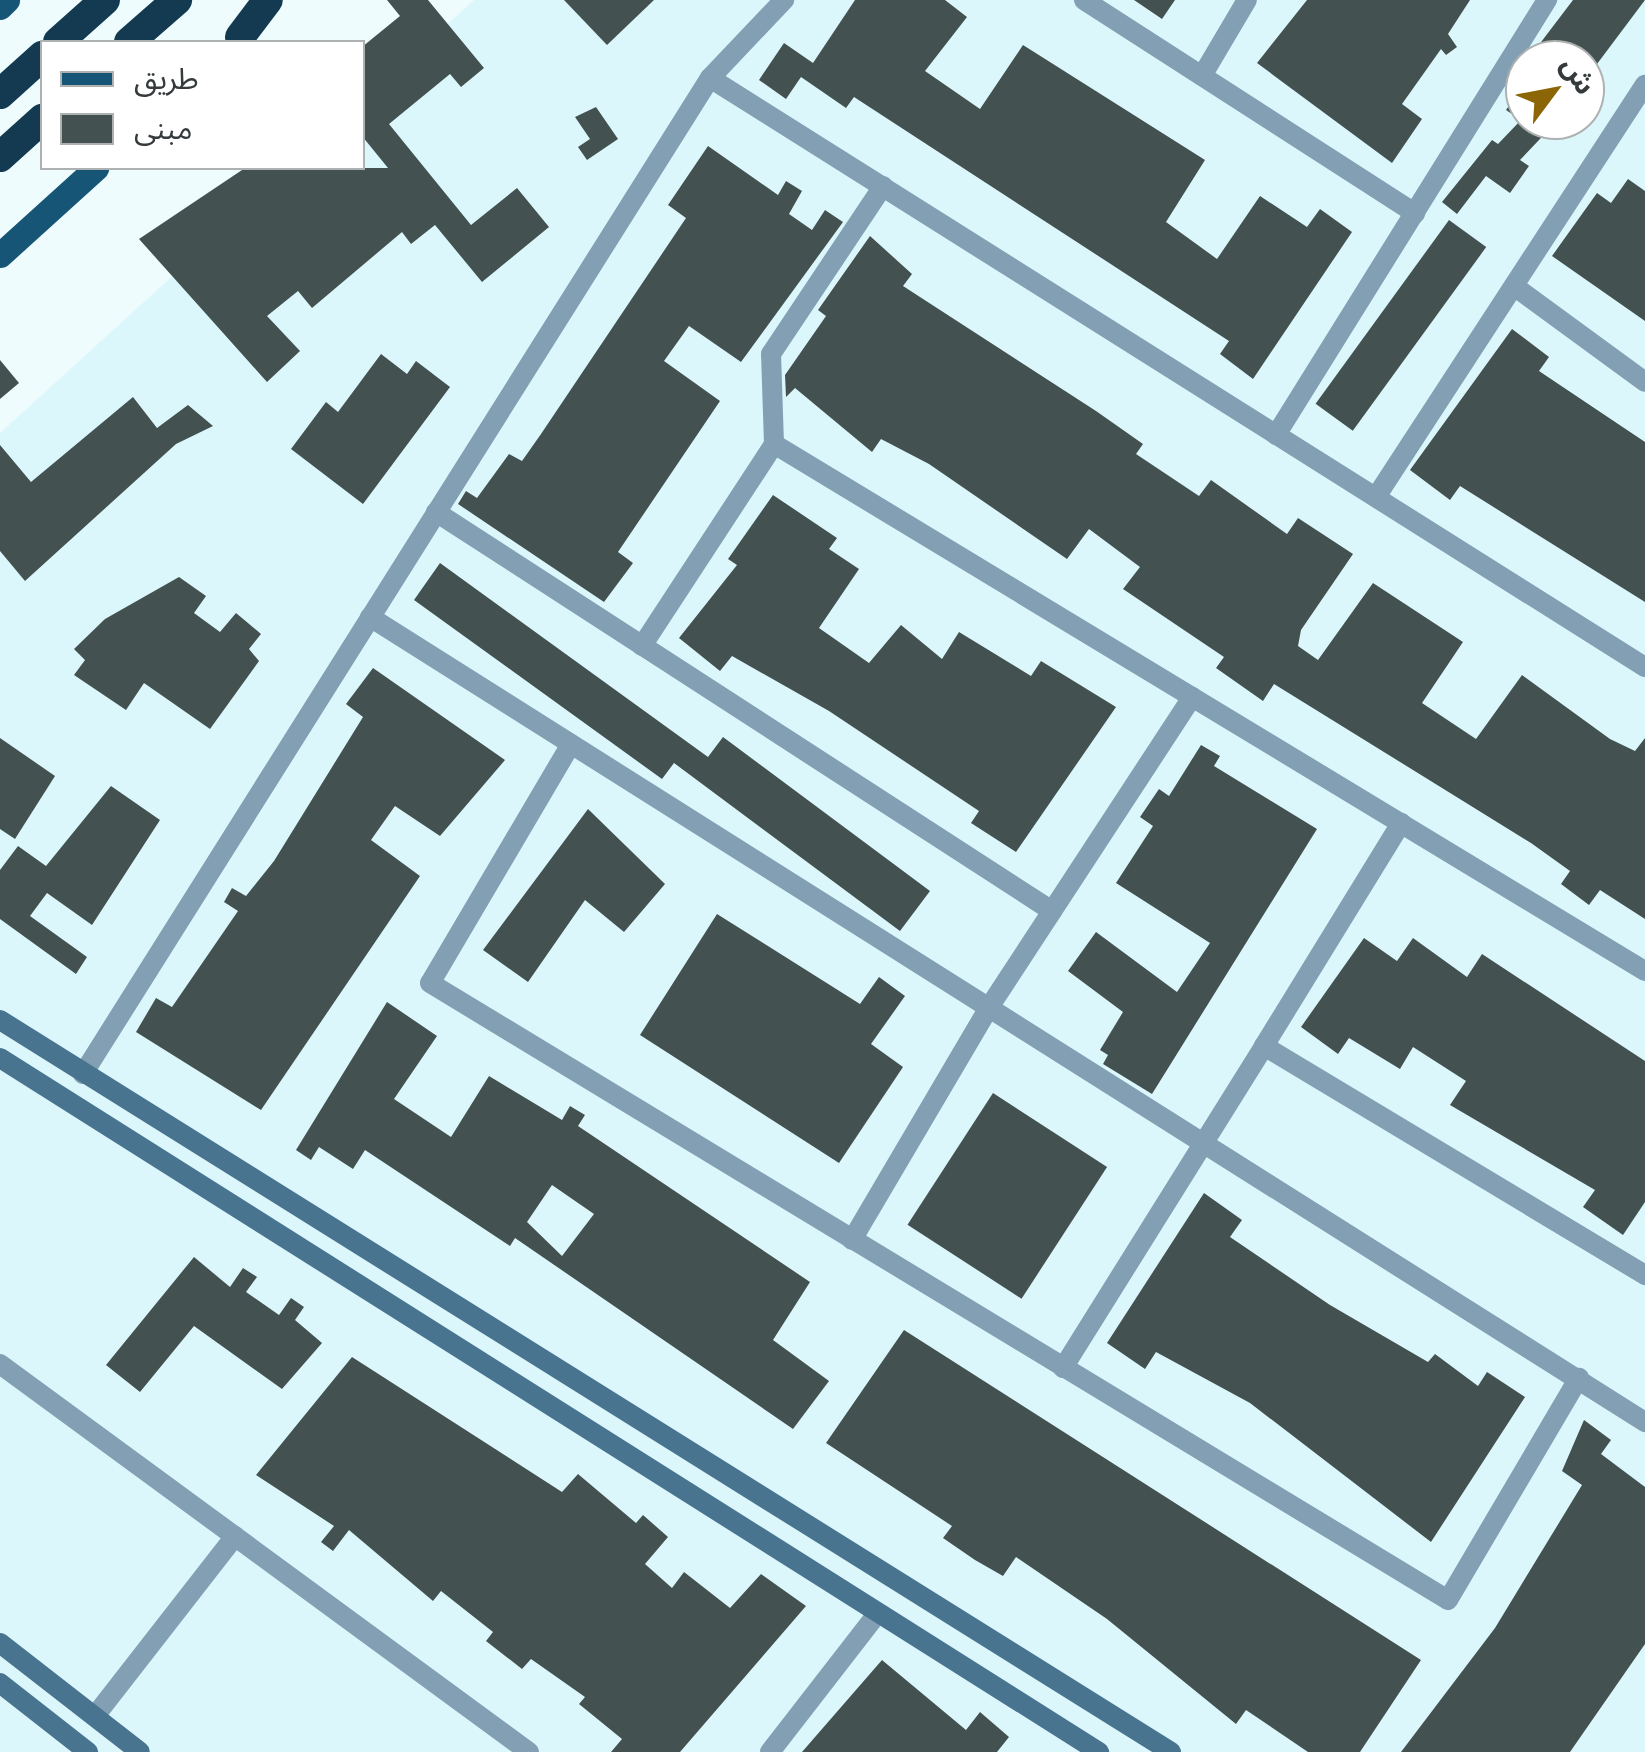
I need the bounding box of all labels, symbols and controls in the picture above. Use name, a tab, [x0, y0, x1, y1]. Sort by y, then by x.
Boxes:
legend	[40, 40, 365, 170]
north arrow	[1505, 40, 1605, 140]
text: ش	[1556, 50, 1602, 99]
text: طريق	[134, 61, 199, 95]
text: مبنى	[134, 111, 192, 145]

